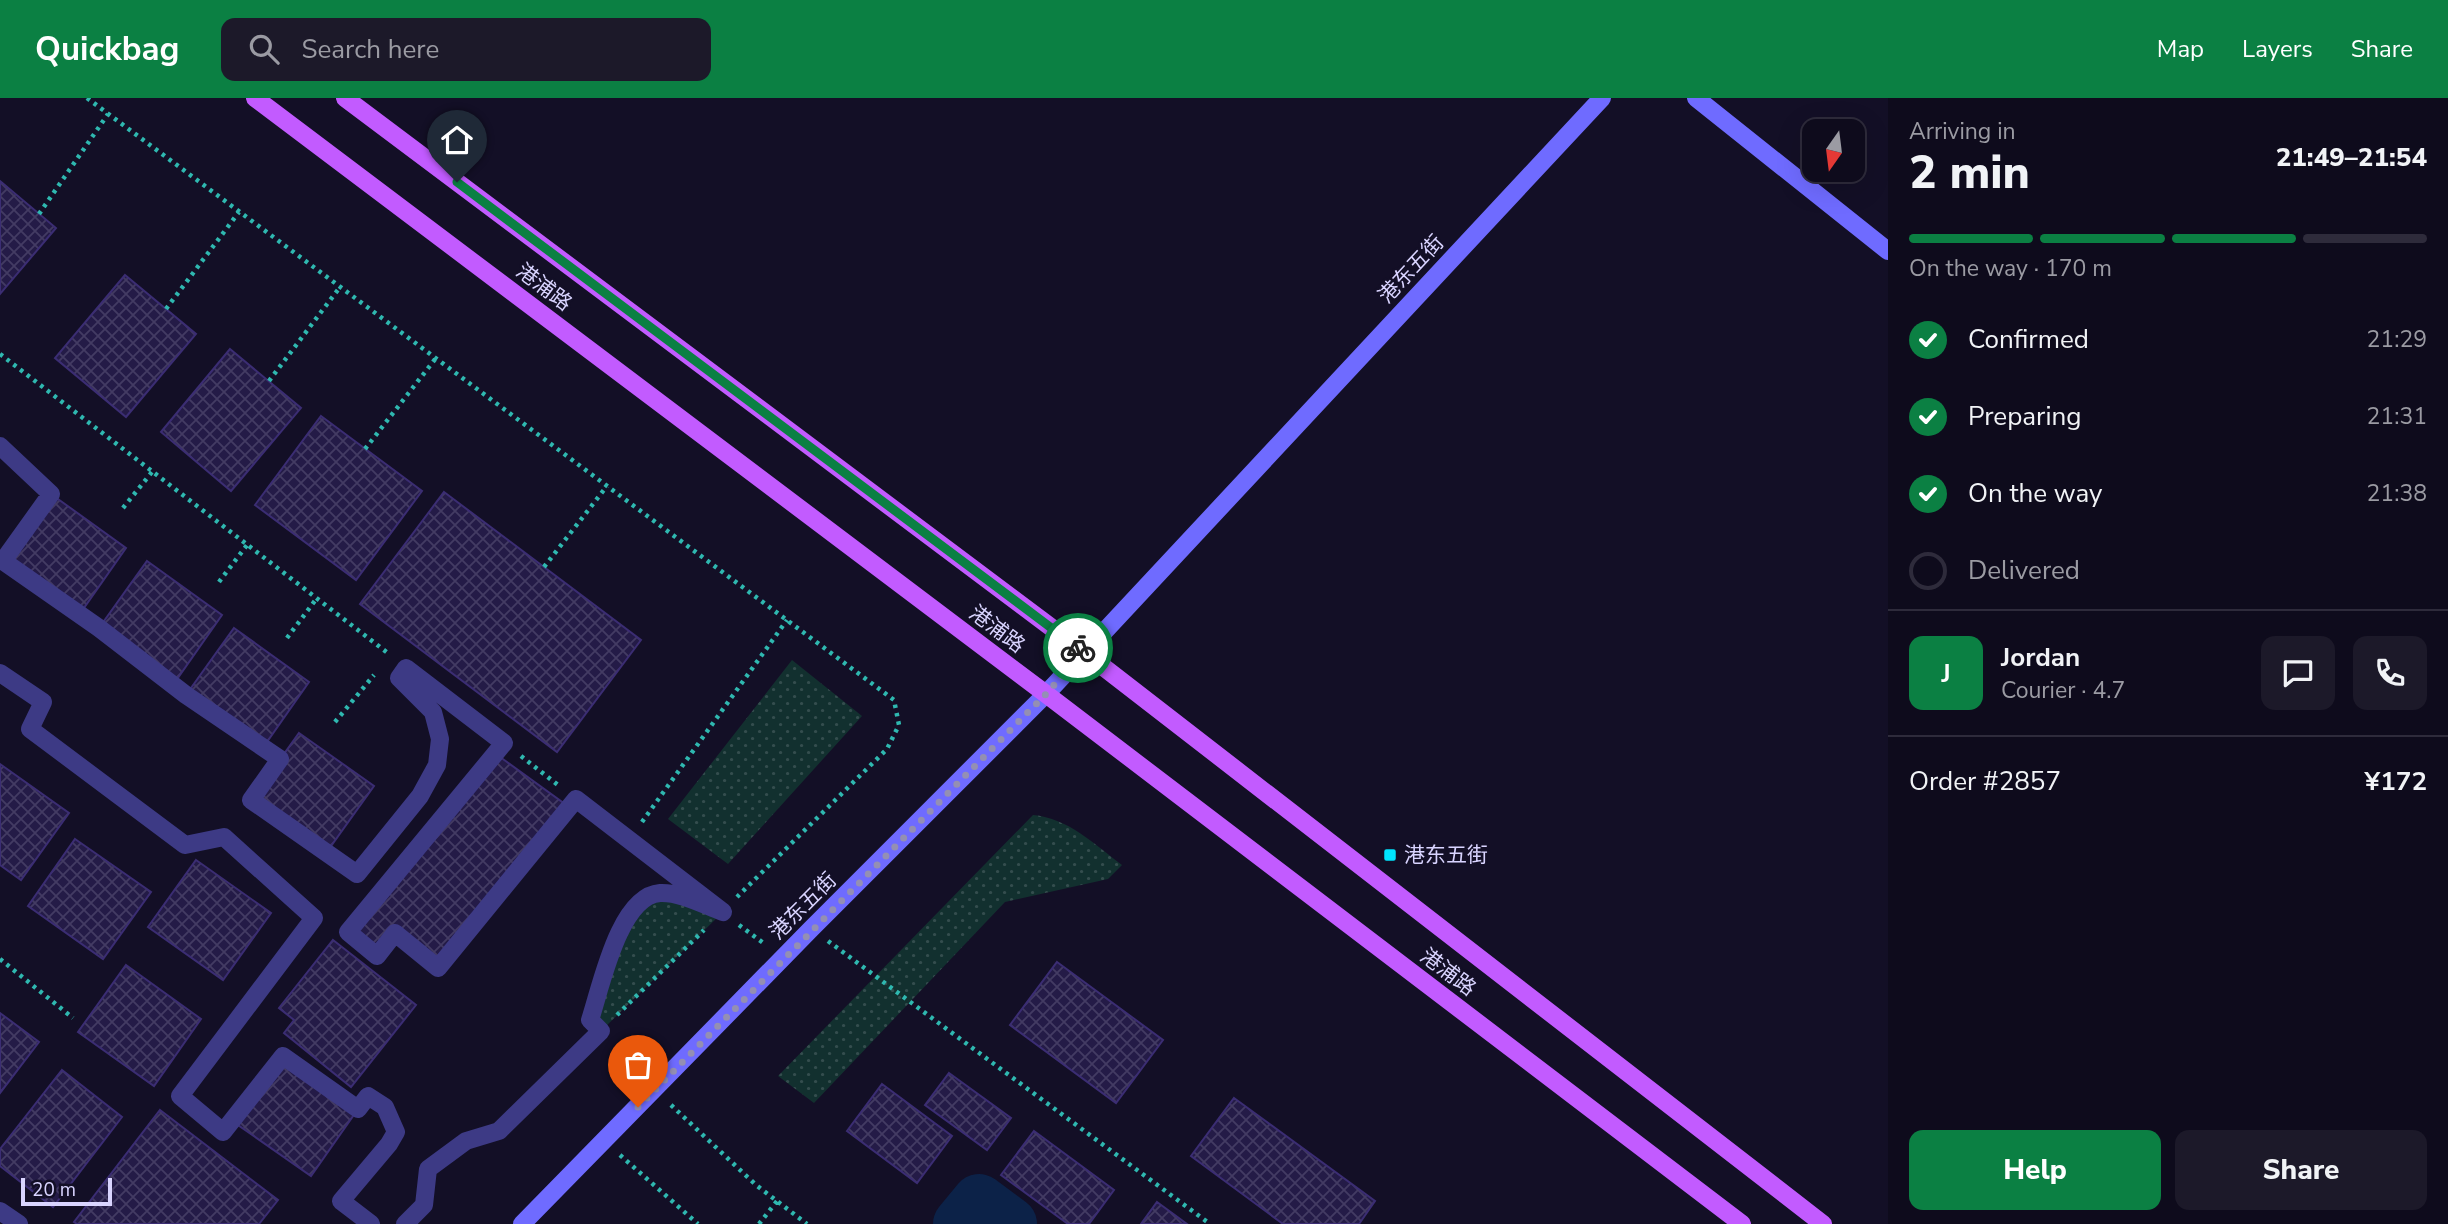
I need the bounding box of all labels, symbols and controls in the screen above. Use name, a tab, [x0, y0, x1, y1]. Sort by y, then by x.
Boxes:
search box	[221, 18, 711, 81]
text: Quickbag	[35, 27, 179, 72]
icon: search	[245, 30, 283, 68]
text: Search here	[301, 32, 439, 67]
text: Map	[2157, 33, 2204, 65]
text: Layers	[2242, 33, 2313, 65]
text: Share	[2351, 33, 2413, 65]
pin	[427, 110, 487, 182]
text: Arriving in	[1909, 116, 2016, 147]
north arrow	[1802, 119, 1866, 182]
map controls	[1802, 119, 1865, 182]
icon: home	[438, 121, 476, 159]
text: 21:49–21:54	[2276, 140, 2427, 175]
text: 2 min	[1909, 141, 2030, 204]
street label: 港东五街	[1372, 229, 1450, 309]
text: On the way · 170 m	[1909, 253, 2112, 284]
street label: 港浦路	[510, 257, 578, 317]
icon: check	[1909, 321, 1947, 359]
text: Confirmed	[1968, 322, 2089, 357]
text: 21:29	[2367, 324, 2427, 355]
icon: check	[1909, 398, 1947, 436]
text: Preparing	[1968, 399, 2081, 434]
text: 21:31	[2367, 401, 2427, 432]
icon: check	[1909, 475, 1947, 513]
text: On the way	[1968, 476, 2102, 511]
text: 21:38	[2367, 478, 2427, 509]
text: Delivered	[1968, 553, 2080, 588]
street label: 港浦路	[963, 599, 1031, 659]
courier	[1043, 613, 1113, 683]
icon: bike	[1059, 629, 1097, 667]
button: chat	[2261, 636, 2335, 710]
button: phone	[2353, 636, 2427, 710]
text: Jordan	[2001, 640, 2080, 675]
text: J	[1941, 656, 1951, 691]
text: Courier · 4.7	[2001, 675, 2125, 706]
text: Order #2857	[1909, 764, 2061, 799]
text: ¥172	[2365, 764, 2427, 799]
place label: 港东五街	[1404, 841, 1488, 869]
marker: 港东五街	[1382, 847, 1398, 863]
street label: 港东五街	[763, 866, 843, 946]
street label: 港浦路	[1414, 942, 1482, 1002]
pin	[608, 1035, 668, 1107]
icon: bag	[619, 1046, 657, 1084]
button: Help	[1909, 1130, 2161, 1210]
button: Share	[2175, 1130, 2427, 1210]
scale bar	[21, 1175, 112, 1207]
text: 20 m	[32, 1177, 76, 1203]

